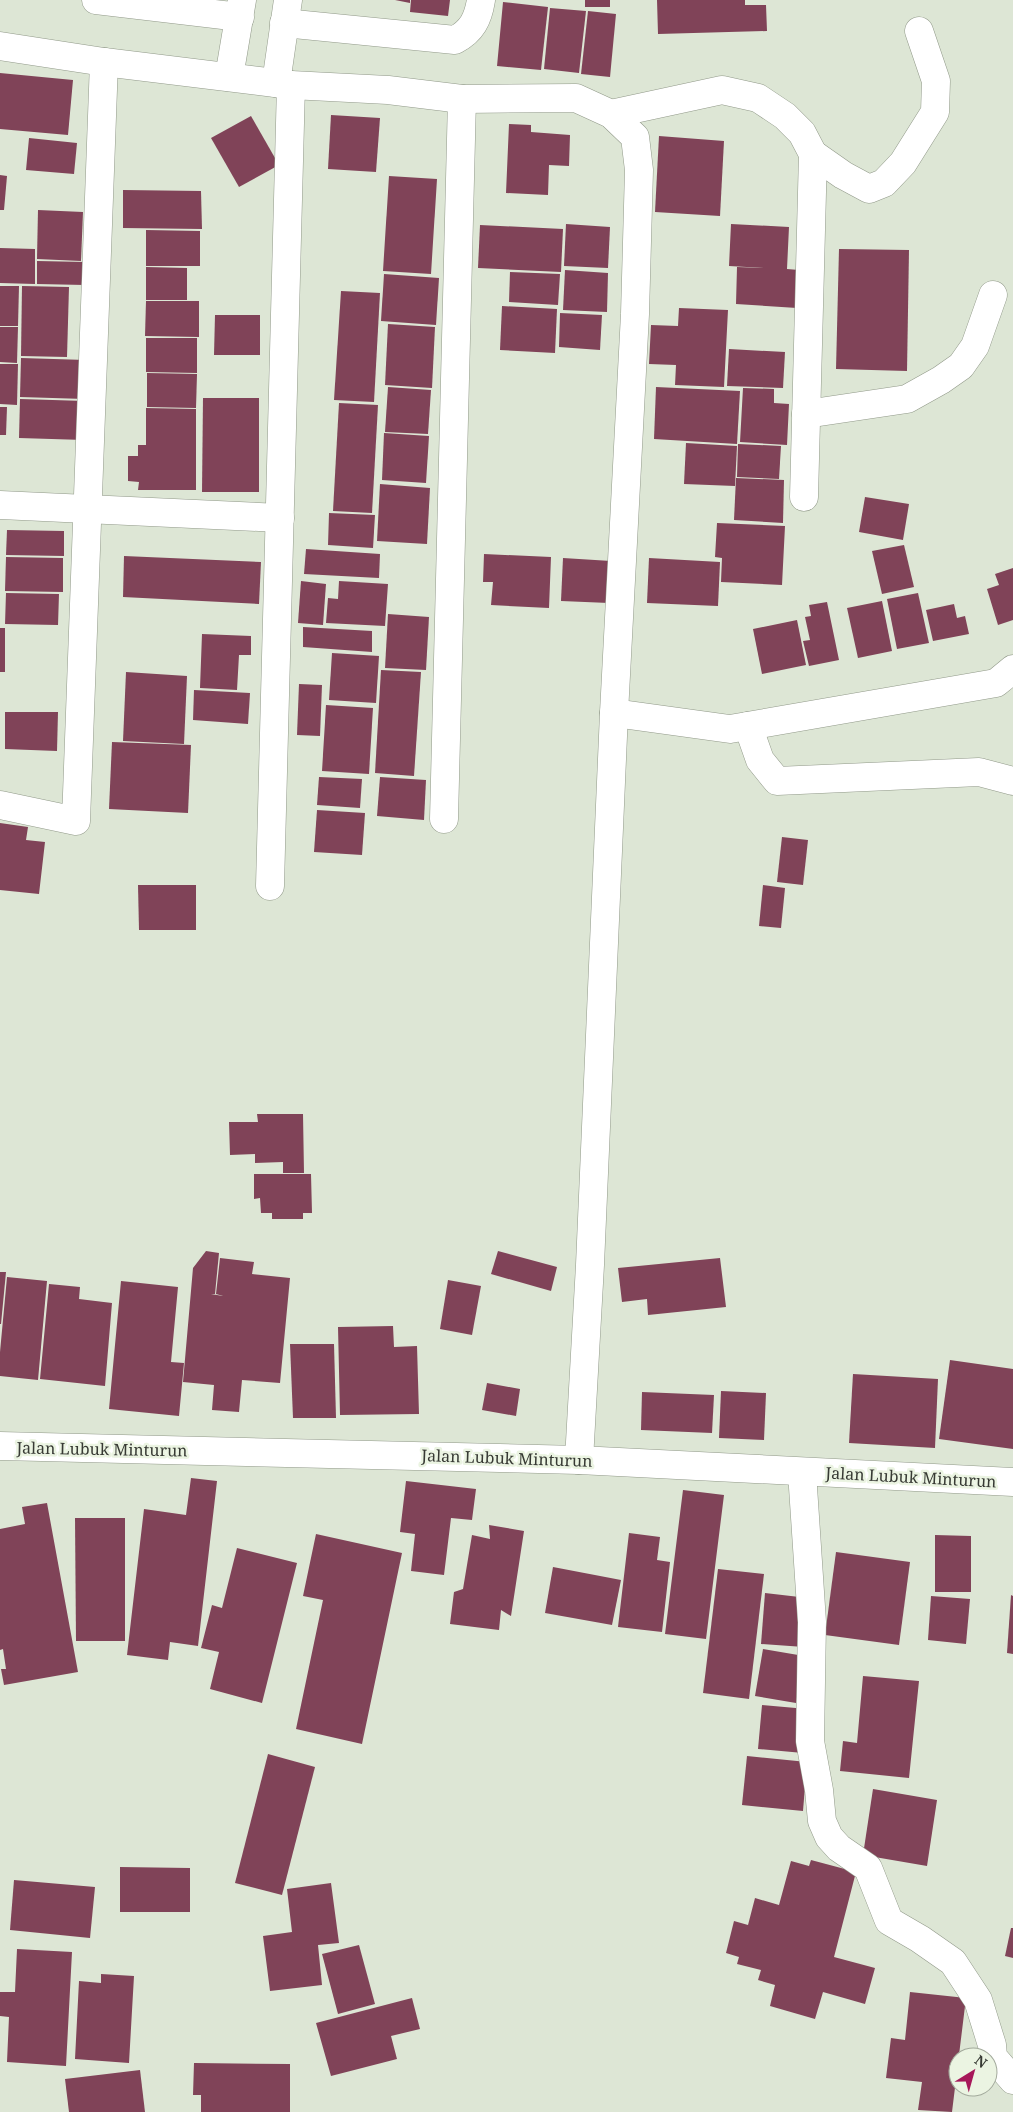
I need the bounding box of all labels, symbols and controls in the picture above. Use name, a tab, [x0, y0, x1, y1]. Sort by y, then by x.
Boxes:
street label: Jalan Lubuk Minturun	[15, 1436, 188, 1461]
street label: Jalan Lubuk Minturun	[420, 1444, 593, 1472]
street label: Jalan Lubuk Minturun	[824, 1461, 997, 1492]
north arrow	[948, 2047, 998, 2097]
text: N	[971, 2050, 991, 2072]

